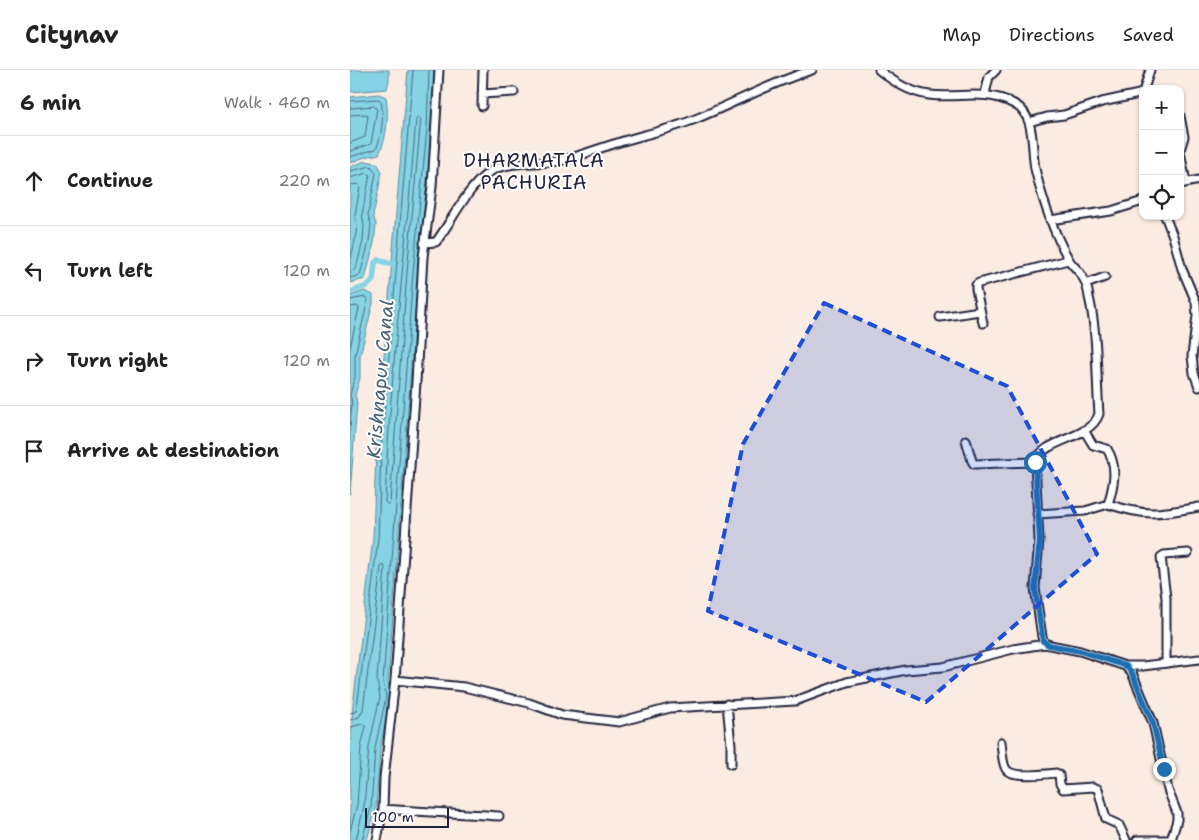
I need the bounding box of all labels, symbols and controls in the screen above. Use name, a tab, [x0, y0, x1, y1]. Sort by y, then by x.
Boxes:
text: Citynav	[25, 19, 119, 51]
text: Map	[943, 23, 981, 47]
text: Directions	[1009, 23, 1095, 47]
text: Saved	[1123, 23, 1174, 47]
map controls	[1139, 85, 1184, 220]
button: +	[1139, 85, 1184, 130]
text: 6 min	[20, 89, 81, 117]
text: Walk · 460 m	[224, 92, 330, 113]
button: −	[1139, 130, 1184, 175]
district label: DHARMATALA PACHURIA	[463, 148, 605, 195]
icon: ahead	[20, 167, 48, 195]
text: Continue	[67, 168, 153, 193]
text: 220 m	[278, 170, 330, 191]
button: locate	[1139, 175, 1184, 220]
icon: left	[20, 257, 48, 285]
text: Turn left	[67, 258, 153, 283]
text: 120 m	[283, 260, 330, 281]
water label: Krishnapur Canal	[361, 298, 399, 460]
icon: right	[20, 347, 48, 375]
text: Turn right	[67, 348, 168, 373]
text: 120 m	[283, 350, 330, 371]
icon: arrive	[20, 437, 48, 465]
text: Arrive at destination	[67, 438, 279, 463]
route start	[1024, 451, 1047, 474]
route end	[1153, 758, 1176, 781]
scale bar	[365, 805, 449, 828]
text: 100 m	[372, 808, 414, 826]

